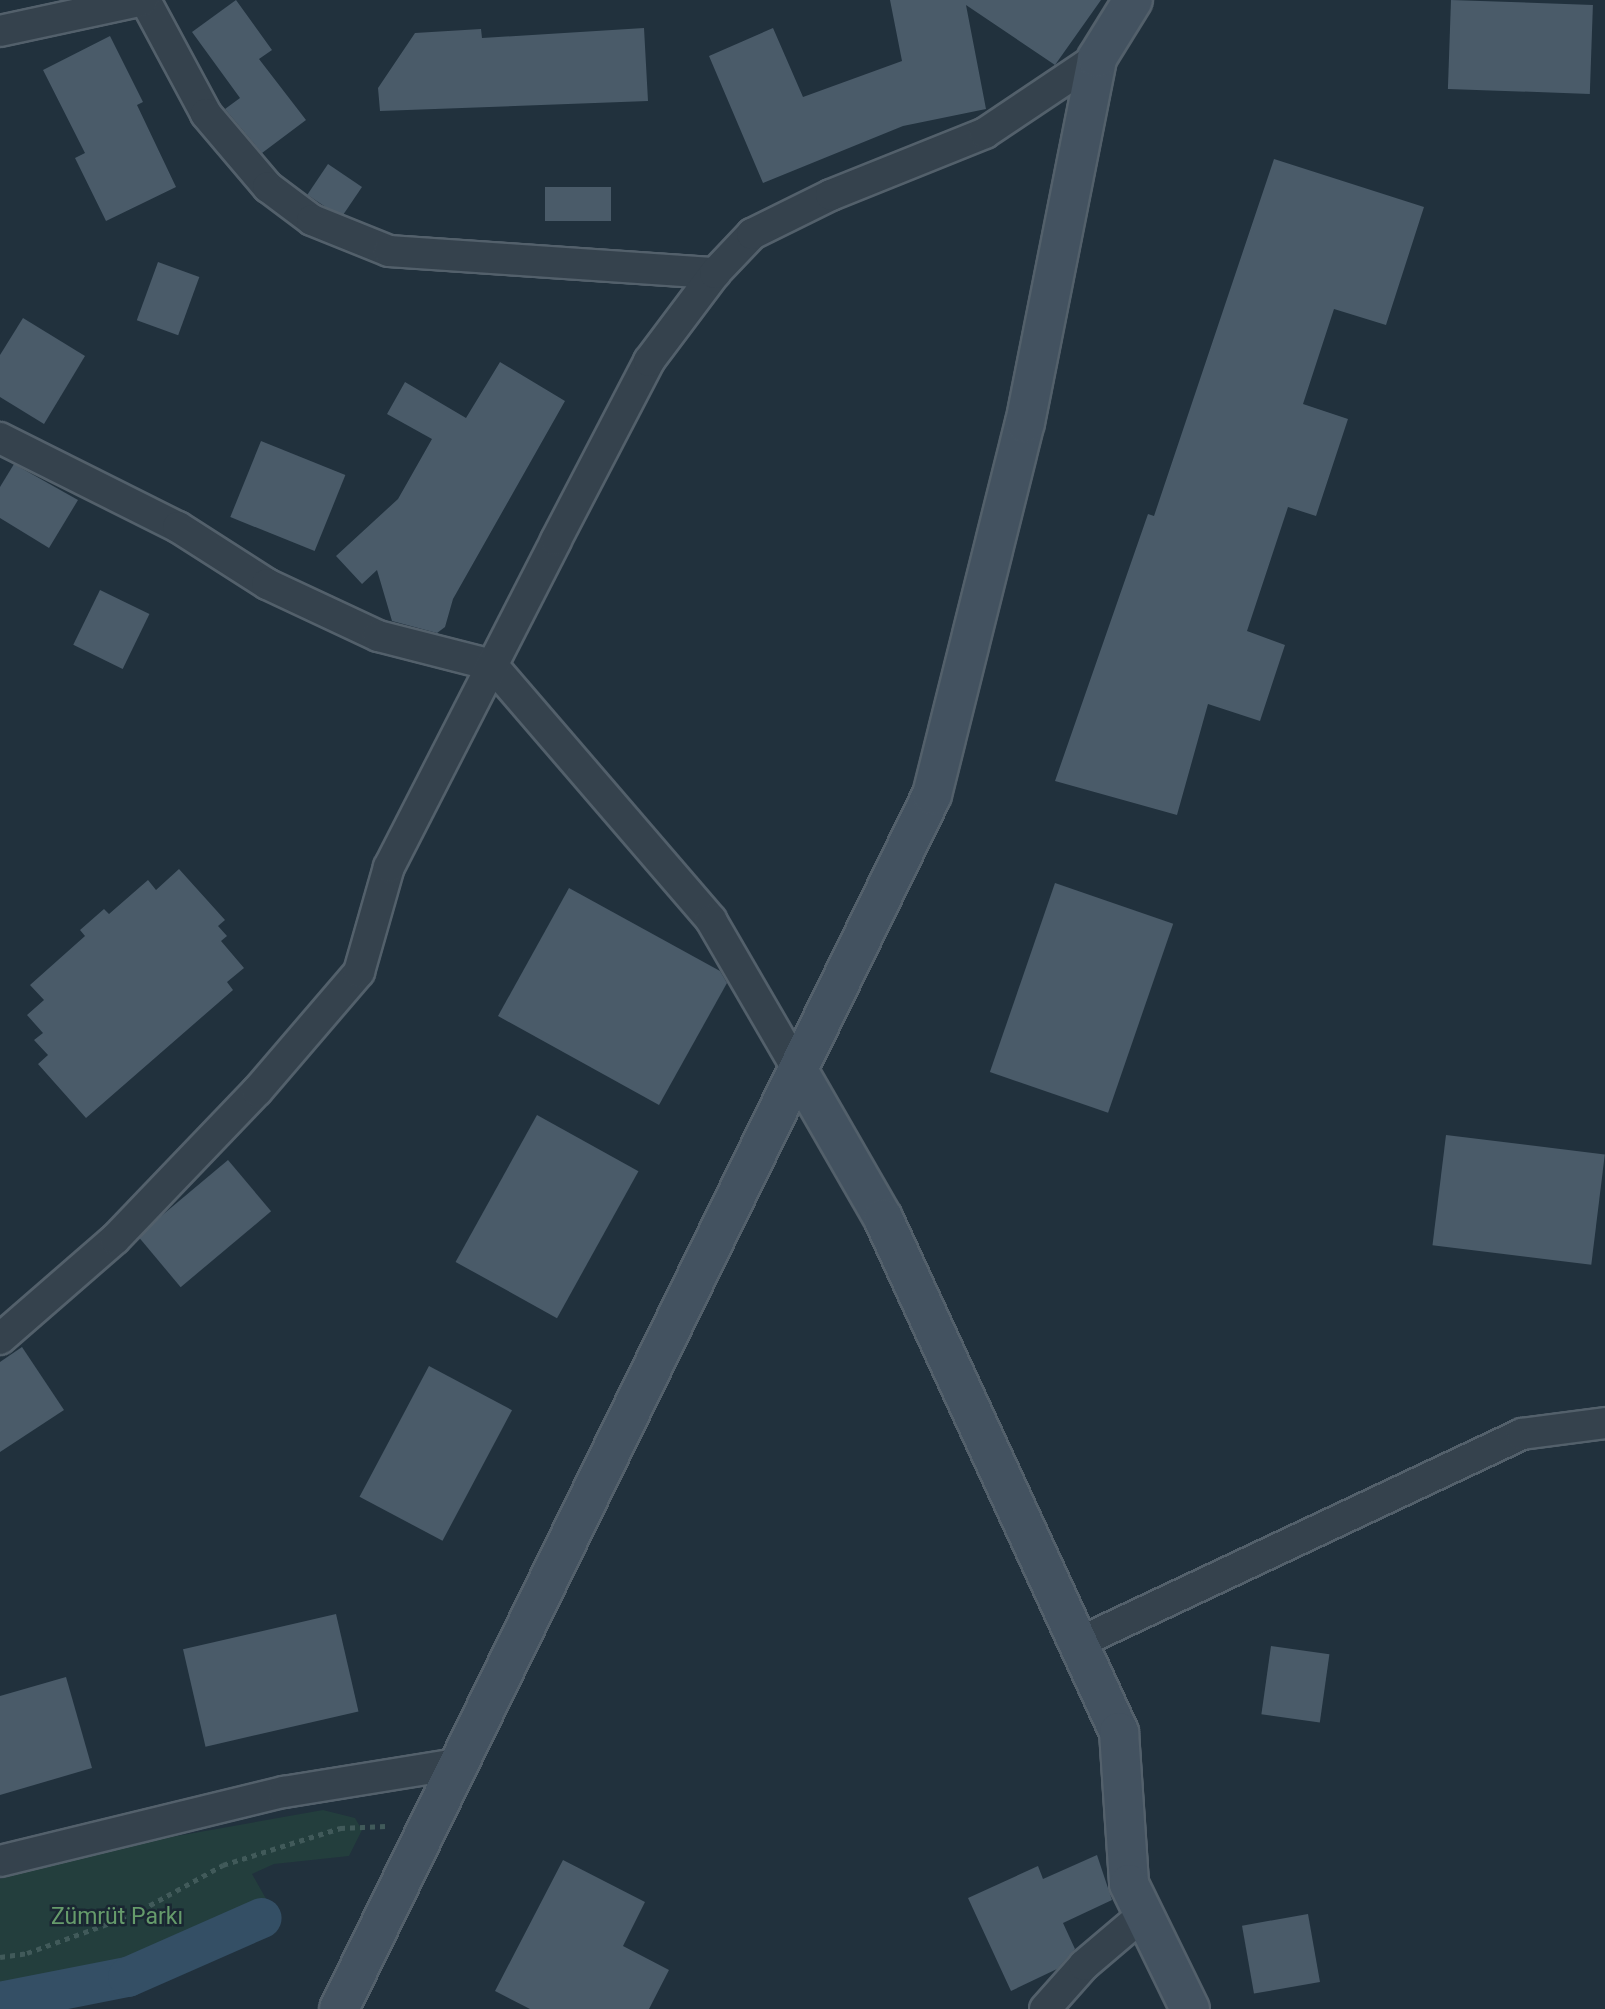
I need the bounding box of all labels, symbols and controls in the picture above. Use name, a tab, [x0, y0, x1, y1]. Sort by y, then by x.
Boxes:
park label: Zümrüt Parkı	[51, 1903, 183, 1931]

